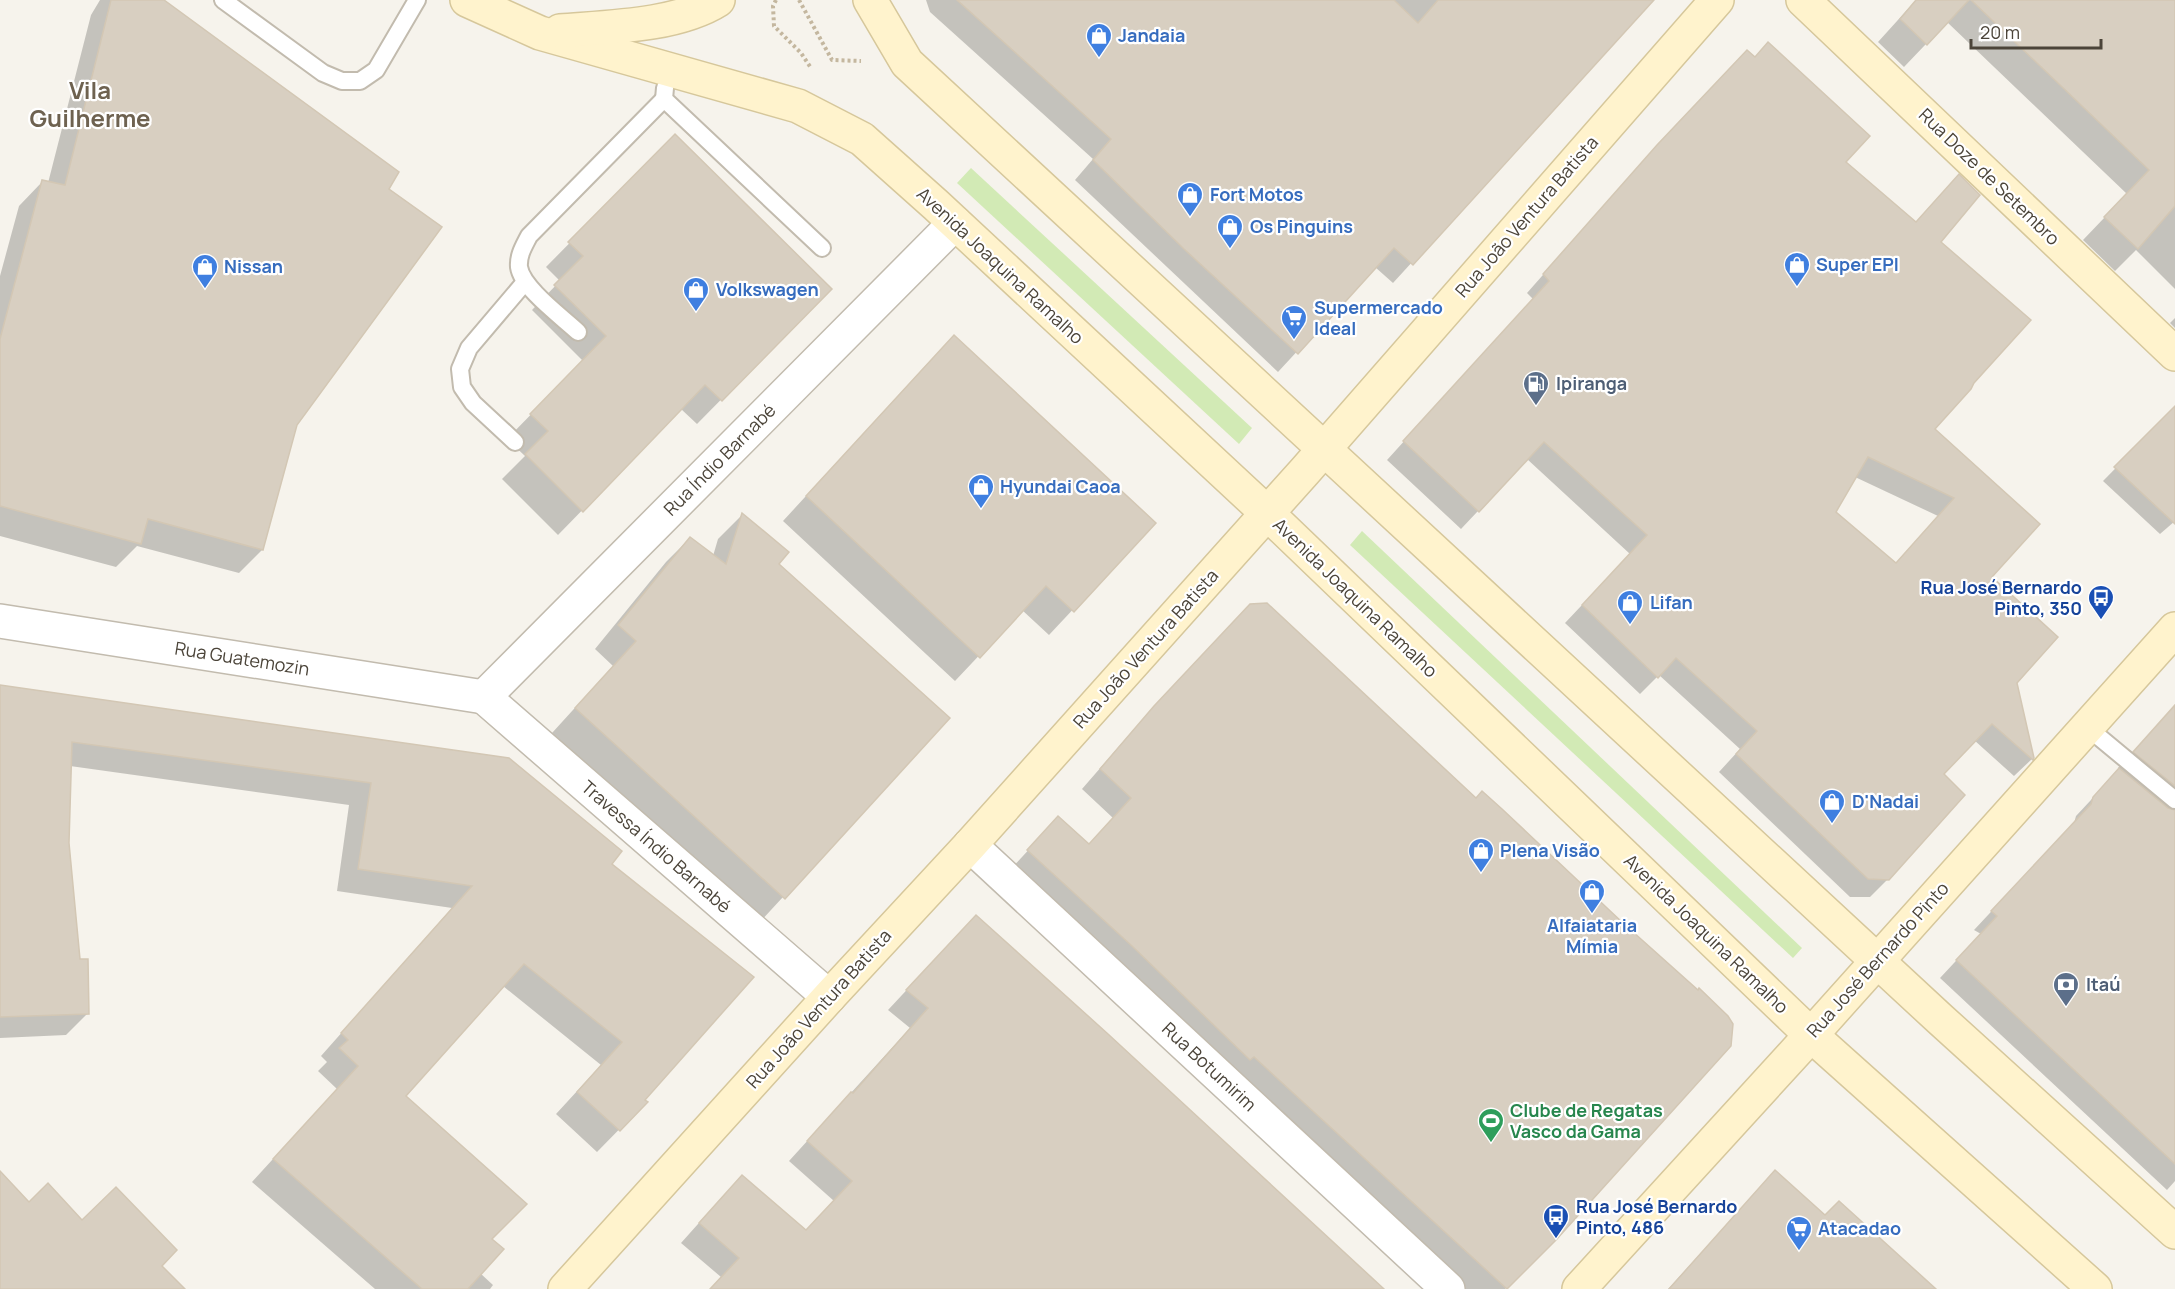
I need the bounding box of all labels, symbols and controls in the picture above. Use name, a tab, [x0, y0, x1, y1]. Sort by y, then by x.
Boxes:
scale bar	[1971, 12, 2102, 50]
text: 20 m	[1980, 20, 2020, 44]
shop icon: Jandaia	[1084, 21, 1114, 59]
place label: Jandaia	[1118, 23, 1185, 47]
district label: Vila Guilherme	[30, 73, 150, 134]
street label: Rua Doze de Setembro	[1914, 103, 2065, 250]
street label: Rua João Ventura Batista	[1450, 131, 1603, 302]
shop icon: Fort Motos	[1175, 180, 1205, 218]
street label: Avenida Joaquina Ramalho	[912, 182, 1089, 349]
place label: Fort Motos	[1210, 182, 1304, 206]
shop icon: Os Pinguins	[1215, 212, 1245, 250]
place label: Os Pinguins	[1250, 214, 1353, 238]
shop icon: Super EPI	[1782, 250, 1812, 288]
shop icon: Nissan	[190, 252, 220, 290]
place label: Super EPI	[1816, 252, 1899, 276]
place label: Nissan	[224, 254, 283, 278]
shop icon: Volkswagen	[681, 275, 711, 313]
place label: Volkswagen	[716, 277, 819, 301]
place label: Supermercado Ideal	[1314, 295, 1443, 340]
supermarket icon: Supermercado Ideal	[1279, 303, 1309, 341]
fuel station icon: Ipiranga	[1521, 369, 1551, 407]
place label: Ipiranga	[1556, 371, 1627, 395]
street label: Rua Índio Barnabé	[658, 398, 780, 520]
shop icon: Hyundai Caoa	[966, 472, 996, 510]
place label: Hyundai Caoa	[1000, 474, 1121, 498]
street label: Avenida Joaquina Ramalho	[1268, 512, 1443, 682]
street label: Rua João Ventura Batista	[1067, 564, 1223, 733]
place label: Rua José Bernardo Pinto, 350	[1921, 575, 2082, 620]
bus stop icon: Rua José Bernardo Pinto, 350	[2086, 583, 2116, 621]
shop icon: Lifan	[1615, 588, 1645, 626]
place label: Lifan	[1650, 590, 1693, 614]
street label: Rua Guatemozin	[173, 636, 311, 681]
street label: Travessa Índio Barnabé	[577, 775, 737, 918]
shop icon: D'Nadai	[1817, 787, 1847, 825]
place label: D'Nadai	[1852, 789, 1919, 813]
shop icon: Plena Visão	[1466, 836, 1496, 874]
place label: Plena Visão	[1500, 838, 1600, 862]
street label: Avenida Joaquina Ramalho	[1619, 848, 1794, 1018]
street label: Rua José Bernardo Pinto	[1801, 876, 1954, 1042]
shop icon: Alfaiataria Mímia	[1577, 877, 1607, 915]
place label: Alfaiataria Mímia	[1547, 913, 1637, 958]
street label: Rua João Ventura Batista	[740, 924, 896, 1093]
bank icon: Itaú	[2051, 970, 2081, 1008]
place label: Itaú	[2086, 972, 2120, 996]
street label: Rua Botumirim	[1157, 1016, 1262, 1116]
place label: Clube de Regatas Vasco da Gama	[1510, 1098, 1663, 1143]
sports icon: Clube de Regatas Vasco da Gama	[1476, 1106, 1506, 1144]
place label: Rua José Bernardo Pinto, 486	[1576, 1194, 1737, 1239]
bus stop icon: Rua José Bernardo Pinto, 486	[1541, 1202, 1571, 1240]
supermarket icon: Atacadao	[1784, 1214, 1814, 1252]
place label: Atacadao	[1818, 1216, 1901, 1240]

